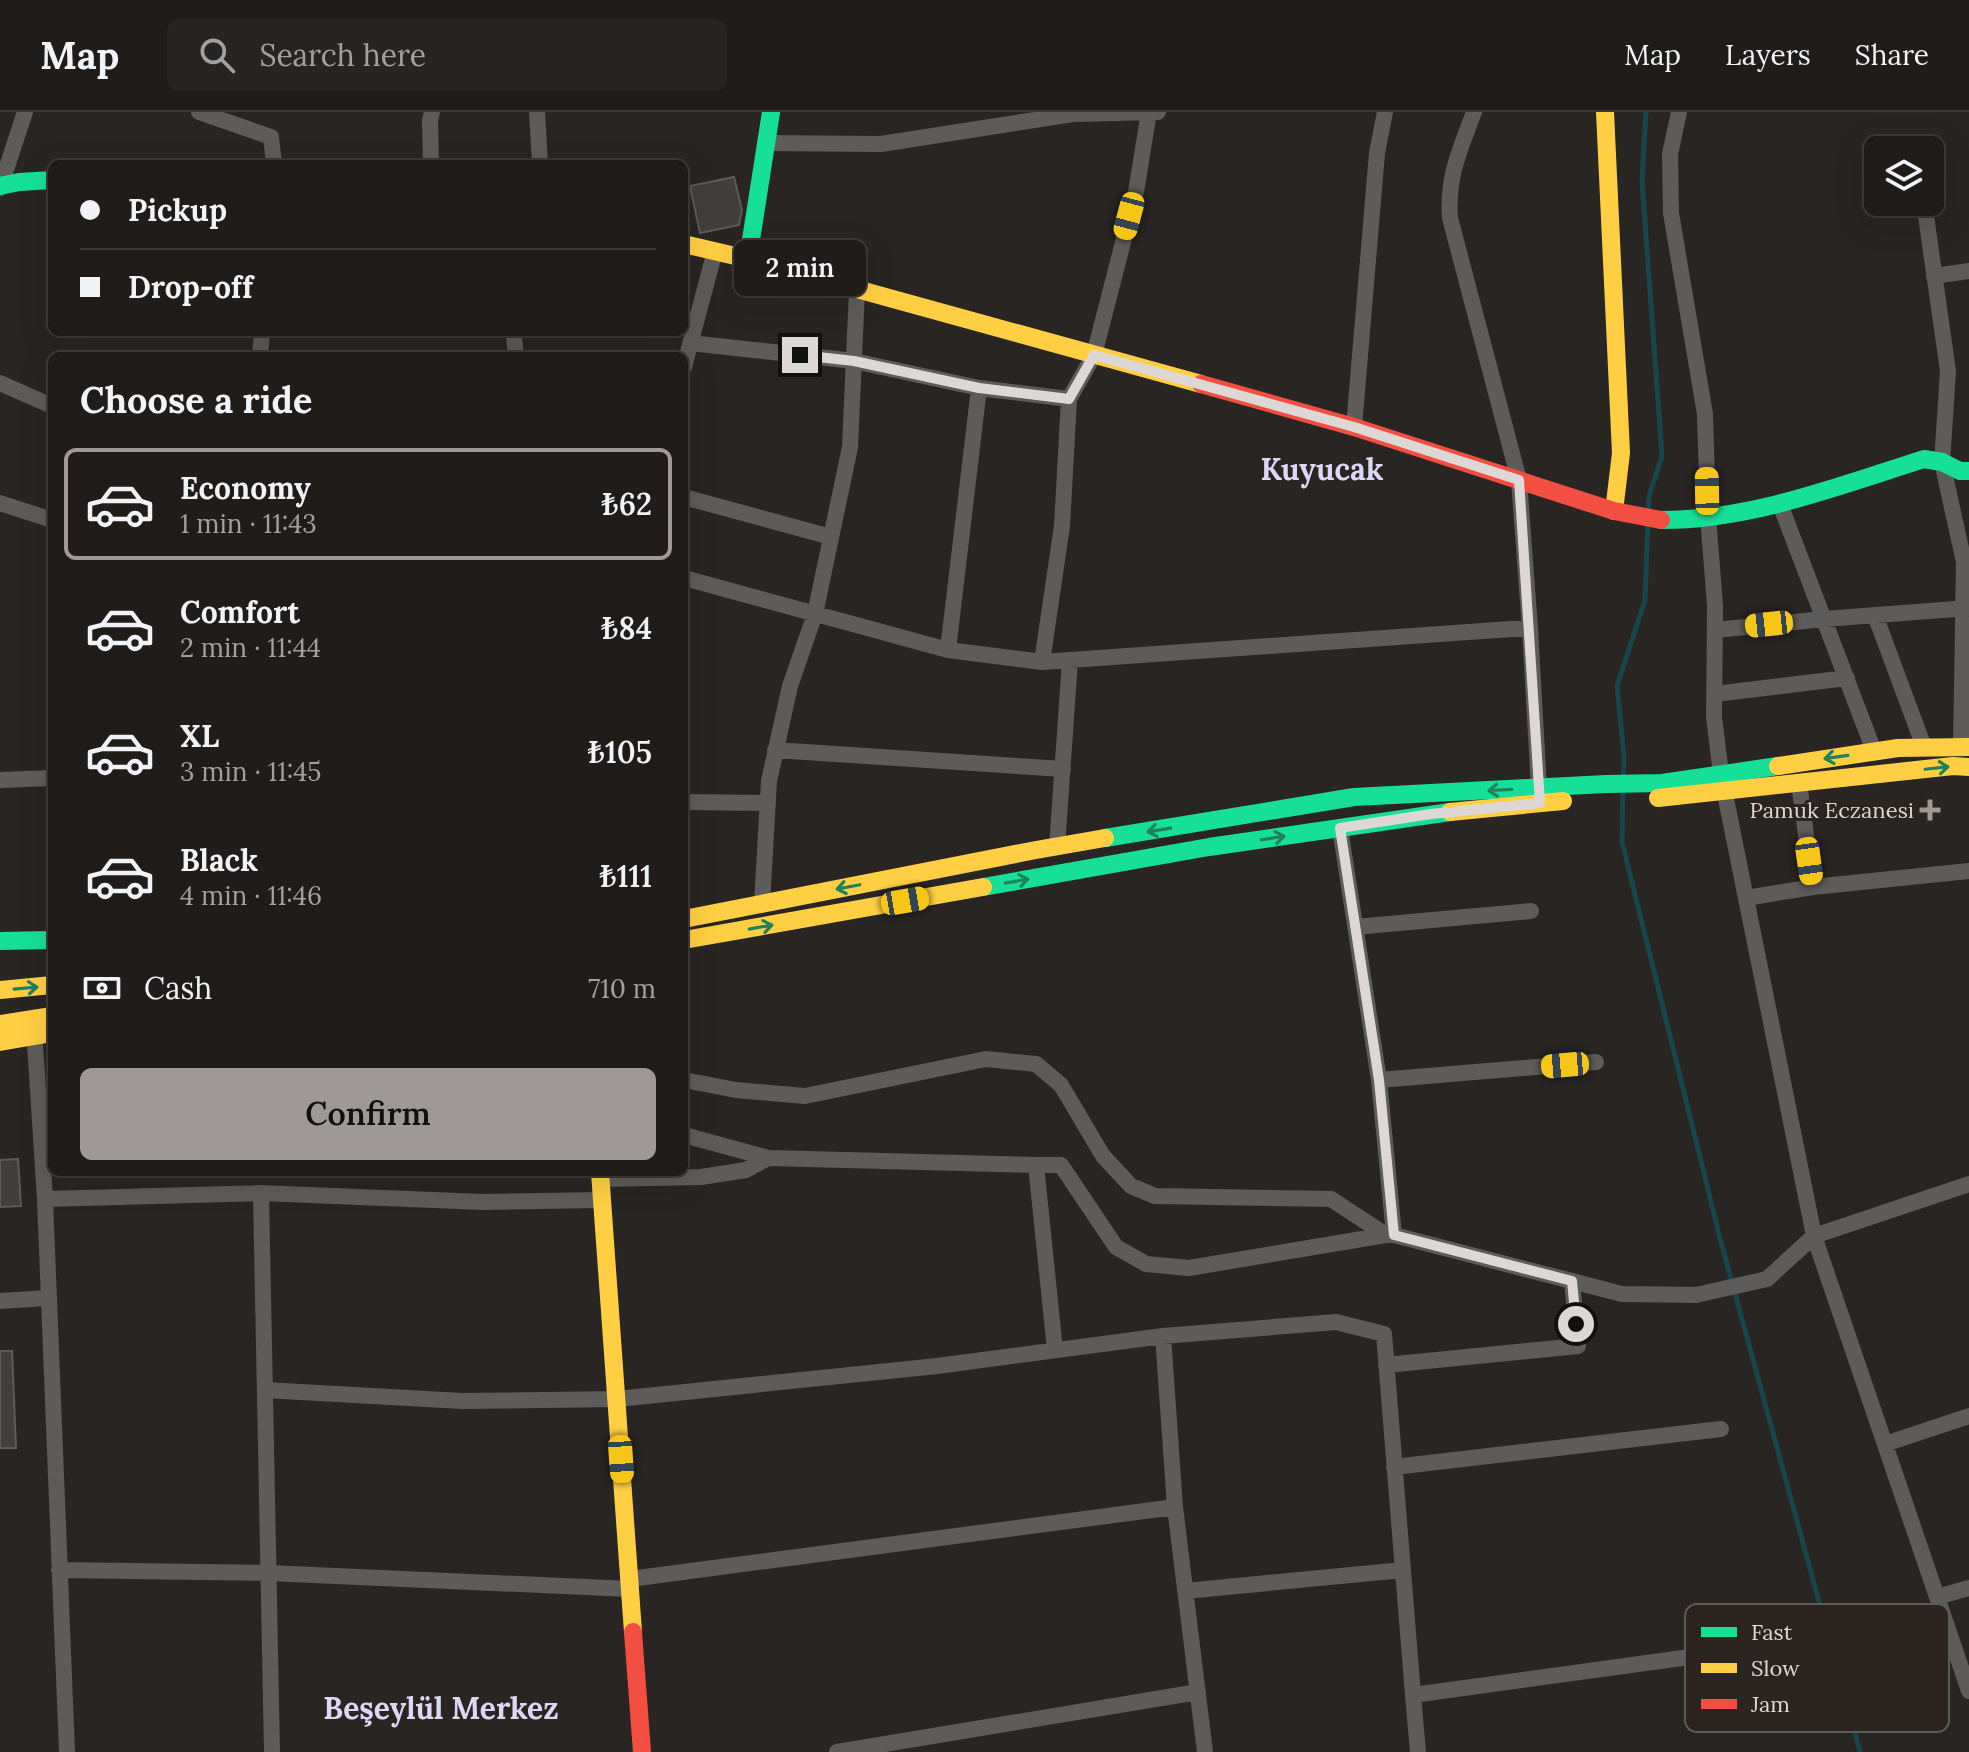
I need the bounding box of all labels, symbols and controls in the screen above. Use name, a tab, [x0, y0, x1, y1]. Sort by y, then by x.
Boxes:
search box	[167, 19, 727, 91]
text: Map	[40, 31, 119, 79]
icon: search	[195, 33, 239, 77]
text: Search here	[259, 36, 426, 74]
text: Map	[1624, 37, 1681, 73]
text: Layers	[1725, 37, 1811, 73]
text: Share	[1855, 37, 1929, 73]
map controls	[1864, 136, 1944, 216]
button: layers	[1864, 136, 1944, 216]
car	[1111, 190, 1147, 242]
text: Pickup	[128, 191, 227, 229]
callout: 2 min	[734, 239, 866, 295]
text: 2 min	[766, 251, 834, 284]
text: Drop-off	[128, 268, 253, 306]
route end	[782, 337, 818, 373]
text: Choose a ride	[80, 377, 312, 423]
district label: Kuyucak	[1261, 450, 1384, 489]
car	[1695, 467, 1719, 515]
icon: car	[84, 468, 156, 540]
text: Economy	[180, 469, 311, 507]
text: ₺62	[601, 485, 652, 523]
text: 1 min · 11:43	[180, 507, 317, 540]
icon: car	[84, 592, 156, 664]
text: Comfort	[180, 593, 300, 631]
text: ₺84	[601, 609, 652, 647]
car	[1744, 610, 1794, 638]
text: 2 min · 11:44	[180, 631, 321, 664]
icon: car	[84, 716, 156, 788]
text: XL	[180, 717, 219, 755]
text: ₺105	[588, 733, 652, 771]
one-way arrow	[1824, 750, 1849, 765]
text: 3 min · 11:45	[180, 755, 322, 788]
one-way arrow	[1923, 760, 1950, 775]
one-way arrow	[1487, 783, 1514, 798]
place label: Pamuk Eczanesi	[1750, 796, 1914, 824]
marker: Pamuk Eczanesi	[1921, 801, 1939, 819]
one-way arrow	[1147, 823, 1172, 838]
one-way arrow	[1260, 830, 1285, 845]
car	[1794, 836, 1824, 886]
icon: car	[84, 840, 156, 912]
text: Black	[180, 841, 258, 879]
text: ₺111	[600, 857, 652, 895]
one-way arrow	[1004, 873, 1029, 888]
text: 4 min · 11:46	[180, 879, 322, 912]
one-way arrow	[836, 880, 861, 895]
car	[879, 885, 931, 917]
one-way arrow	[748, 918, 773, 933]
icon: cash	[80, 966, 124, 1010]
text: Cash	[144, 969, 212, 1007]
text: 710 m	[588, 972, 656, 1005]
one-way arrow	[12, 980, 39, 995]
car	[1540, 1051, 1590, 1079]
button: Confirm	[80, 1068, 656, 1160]
route start	[1558, 1306, 1594, 1342]
car	[607, 1434, 635, 1484]
legend	[1685, 1604, 1949, 1732]
text: Fast	[1751, 1618, 1793, 1646]
text: Slow	[1751, 1654, 1800, 1682]
district label: Beşeylül Merkez	[323, 1689, 559, 1728]
text: Jam	[1750, 1690, 1790, 1718]

